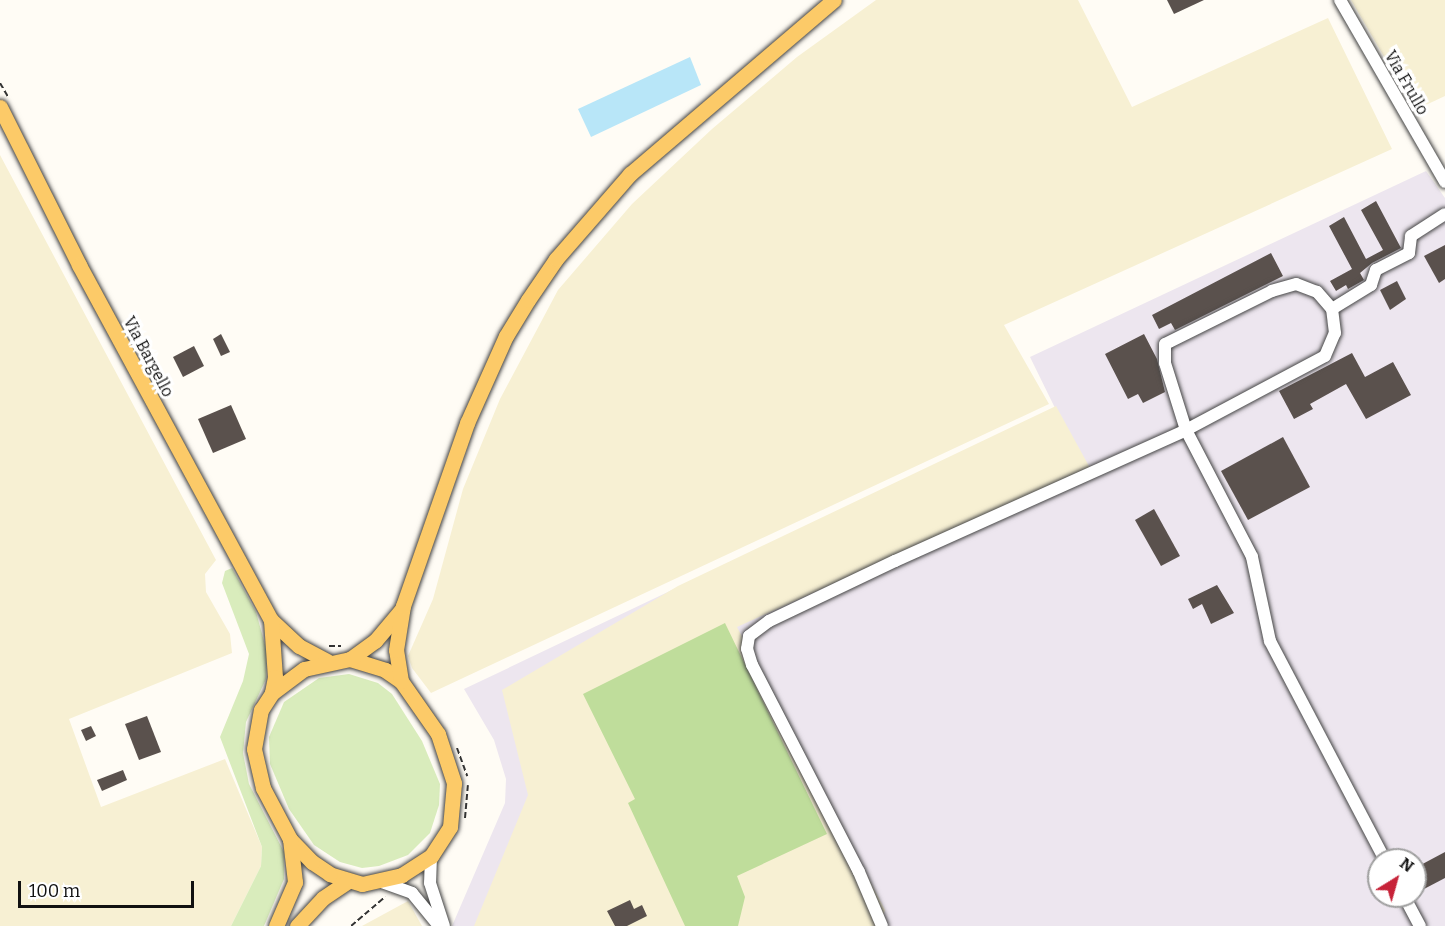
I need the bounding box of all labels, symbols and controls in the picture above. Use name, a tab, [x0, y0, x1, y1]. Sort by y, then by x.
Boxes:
street label: Via Frullo	[1380, 47, 1432, 119]
street label: Via Bargello	[119, 314, 177, 400]
north arrow	[1367, 848, 1427, 908]
text: N	[1396, 854, 1418, 876]
scale bar	[21, 869, 196, 907]
text: 100 m	[29, 880, 80, 902]

